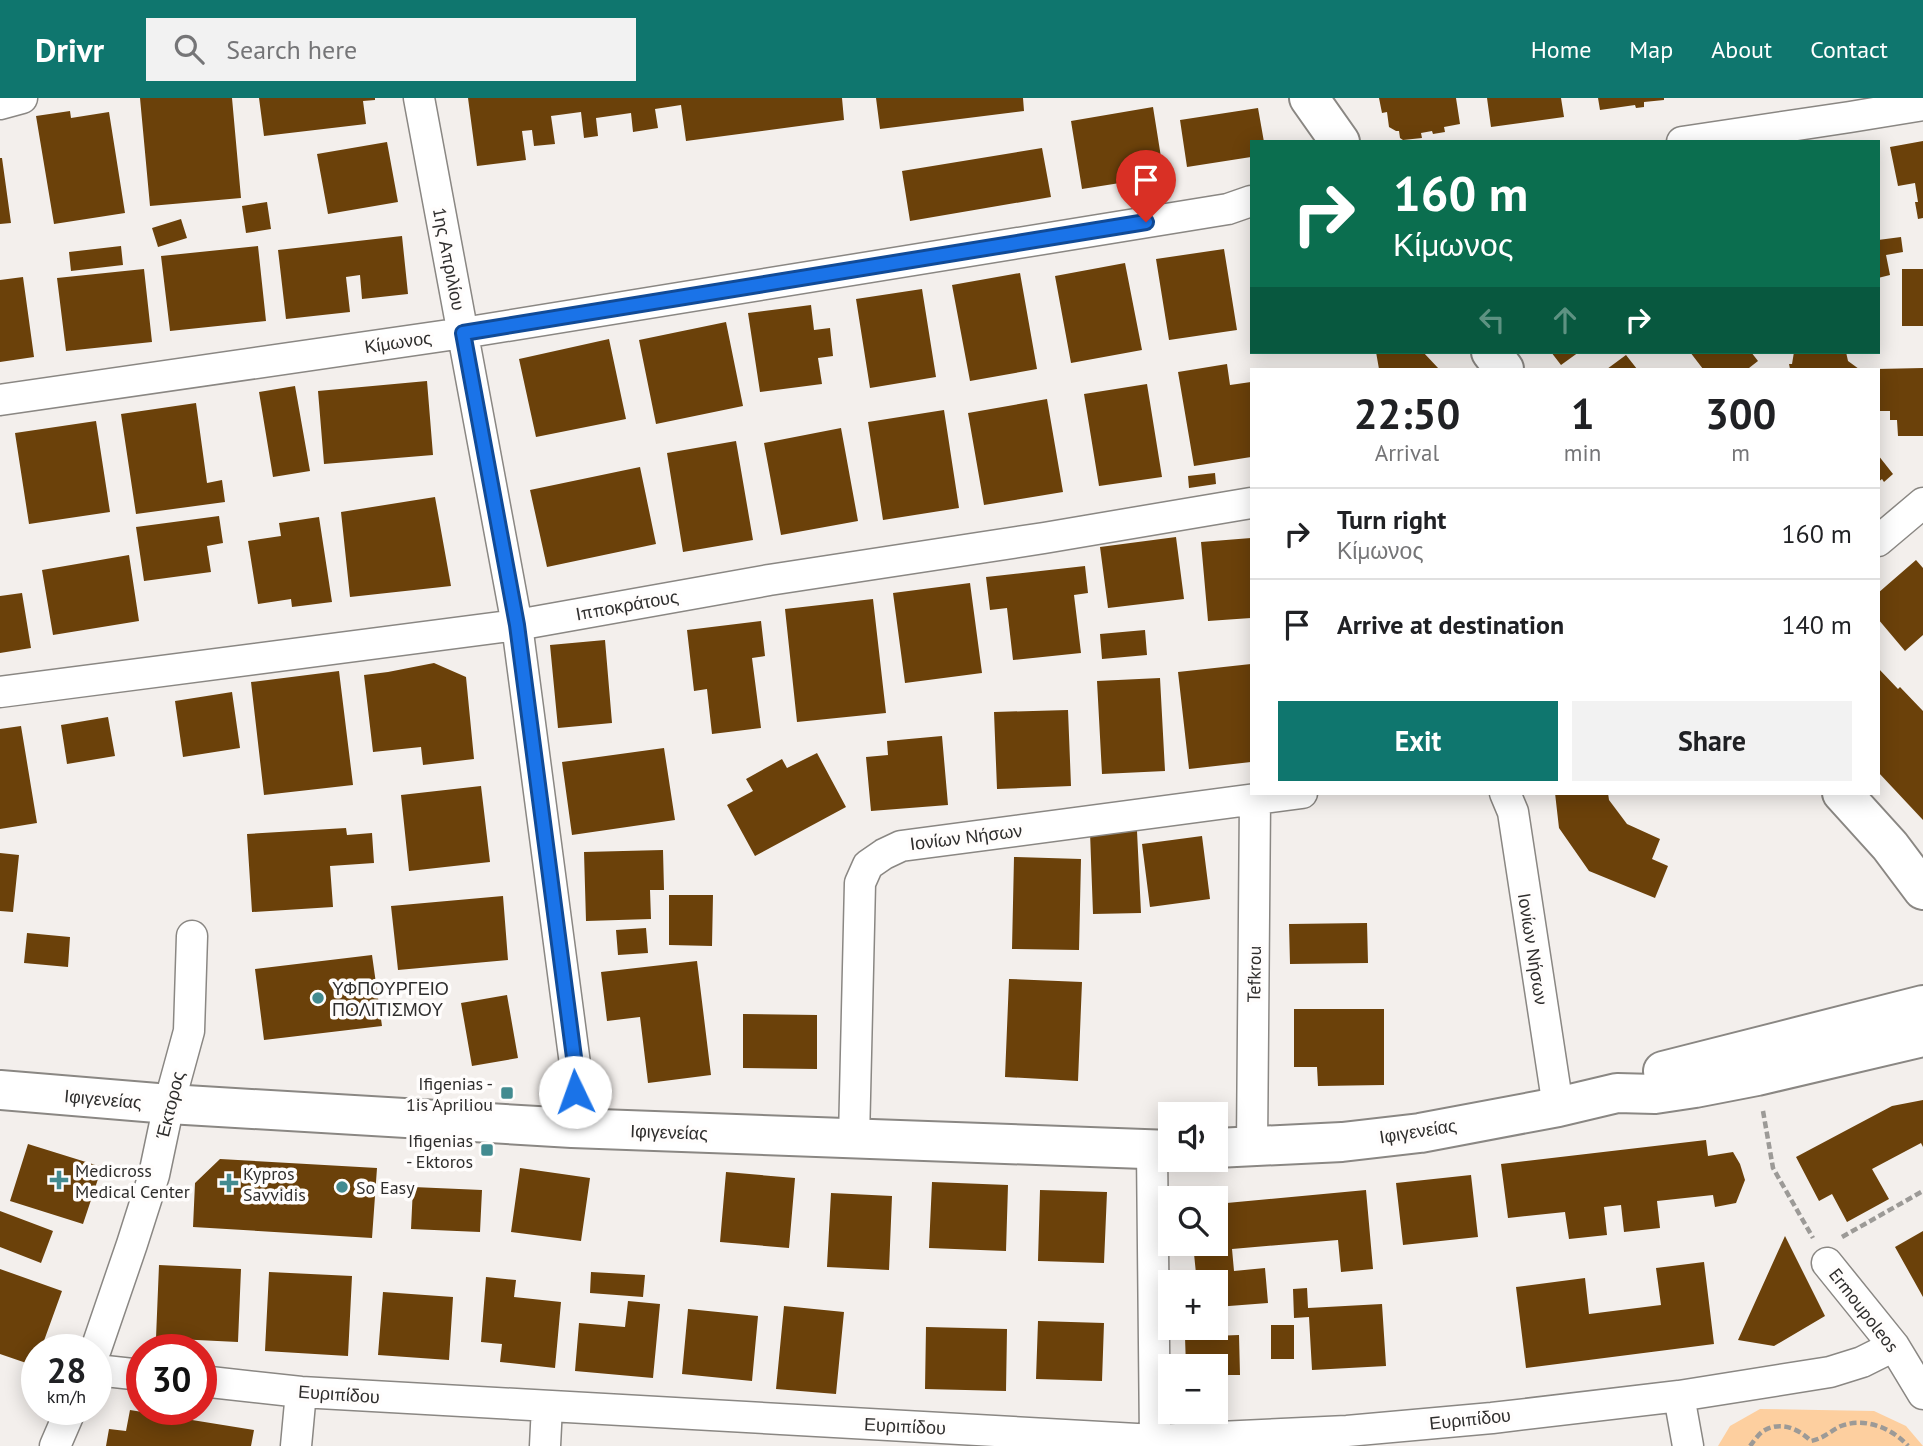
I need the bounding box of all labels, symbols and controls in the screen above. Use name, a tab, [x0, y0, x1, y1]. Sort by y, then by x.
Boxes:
search box	[146, 18, 636, 81]
text: Drivr	[35, 28, 104, 71]
icon: search	[170, 30, 208, 68]
text: Search here	[226, 33, 357, 66]
text: Home	[1531, 34, 1591, 65]
text: Map	[1629, 34, 1673, 65]
text: About	[1711, 34, 1772, 65]
text: Contact	[1810, 34, 1888, 65]
pin	[1116, 150, 1176, 222]
icon: arrive	[1127, 161, 1165, 199]
text: 160 m	[1393, 161, 1528, 225]
icon: right	[1278, 168, 1369, 259]
street label: 1ης Απριλίου	[428, 206, 470, 312]
text: Κίμωνος	[1393, 223, 1513, 265]
icon: left	[1473, 301, 1511, 339]
icon: ahead	[1546, 301, 1584, 339]
icon: right	[1619, 301, 1657, 339]
street label: Κίμωνος	[363, 326, 433, 358]
text: 22:50	[1354, 386, 1460, 441]
text: 1	[1571, 386, 1594, 441]
text: 300	[1705, 386, 1776, 441]
text: Arrival	[1375, 438, 1439, 467]
text: min	[1564, 438, 1601, 467]
text: m	[1731, 438, 1750, 467]
text: Turn right	[1337, 503, 1446, 536]
icon: right	[1278, 515, 1316, 553]
text: 160 m	[1781, 517, 1852, 550]
text: Κίμωνος	[1337, 536, 1423, 565]
street label: Ιπποκράτους	[574, 585, 680, 625]
icon: arrive	[1278, 606, 1316, 644]
text: Arrive at destination	[1337, 608, 1564, 641]
text: 140 m	[1781, 608, 1852, 641]
button: Exit	[1278, 701, 1558, 781]
button: Share	[1572, 701, 1852, 781]
street label: Ιονίων Νήσων	[908, 819, 1024, 855]
street label: Ιονίων Νήσων	[1513, 891, 1553, 1007]
street label: Tefkrou	[1242, 945, 1266, 1003]
place label: ΥΦΠΟΥΡΓΕΙΟ ΠΟΛΙΤΙΣΜΟΥ	[332, 977, 449, 1021]
marker: ΥΦΠΟΥΡΓΕΙΟ ΠΟΛΙΤΙΣΜΟΥ	[310, 990, 326, 1006]
position arrow	[538, 1055, 612, 1129]
street label: Έκτορος	[150, 1068, 190, 1142]
place label: Ifigenias - 1is Apriliou	[406, 1072, 493, 1116]
street label: Ιφιγενείας	[63, 1084, 143, 1114]
marker: Ifigenias - 1is Apriliou	[499, 1085, 515, 1101]
map controls	[1158, 1102, 1228, 1424]
button: sound	[1158, 1102, 1228, 1172]
street label: Ιφιγενείας	[1378, 1114, 1459, 1148]
street label: Ιφιγενείας	[630, 1119, 709, 1145]
place label: Ifigenias - Ektoros	[406, 1129, 473, 1173]
marker: Ifigenias - Ektoros	[479, 1142, 495, 1158]
place label: Medicross Medical Center	[75, 1159, 190, 1203]
place label: Kypros Savvidis	[243, 1162, 306, 1206]
marker: Medicross Medical Center	[49, 1170, 69, 1190]
marker: Kypros Savvidis	[221, 1175, 237, 1191]
place label: So Easy	[356, 1176, 415, 1199]
marker: So Easy	[334, 1179, 350, 1195]
button: search	[1158, 1186, 1228, 1256]
street label: Ermoupoleos	[1824, 1263, 1904, 1357]
button: +	[1158, 1270, 1228, 1340]
speed limit sign: 30	[126, 1334, 217, 1425]
text: 28	[47, 1347, 86, 1393]
button: −	[1158, 1354, 1228, 1424]
street label: Ευριπίδου	[297, 1380, 381, 1408]
text: km/h	[47, 1385, 86, 1408]
street label: Ευριπίδου	[1428, 1403, 1512, 1435]
street label: Ευριπίδου	[863, 1412, 947, 1440]

